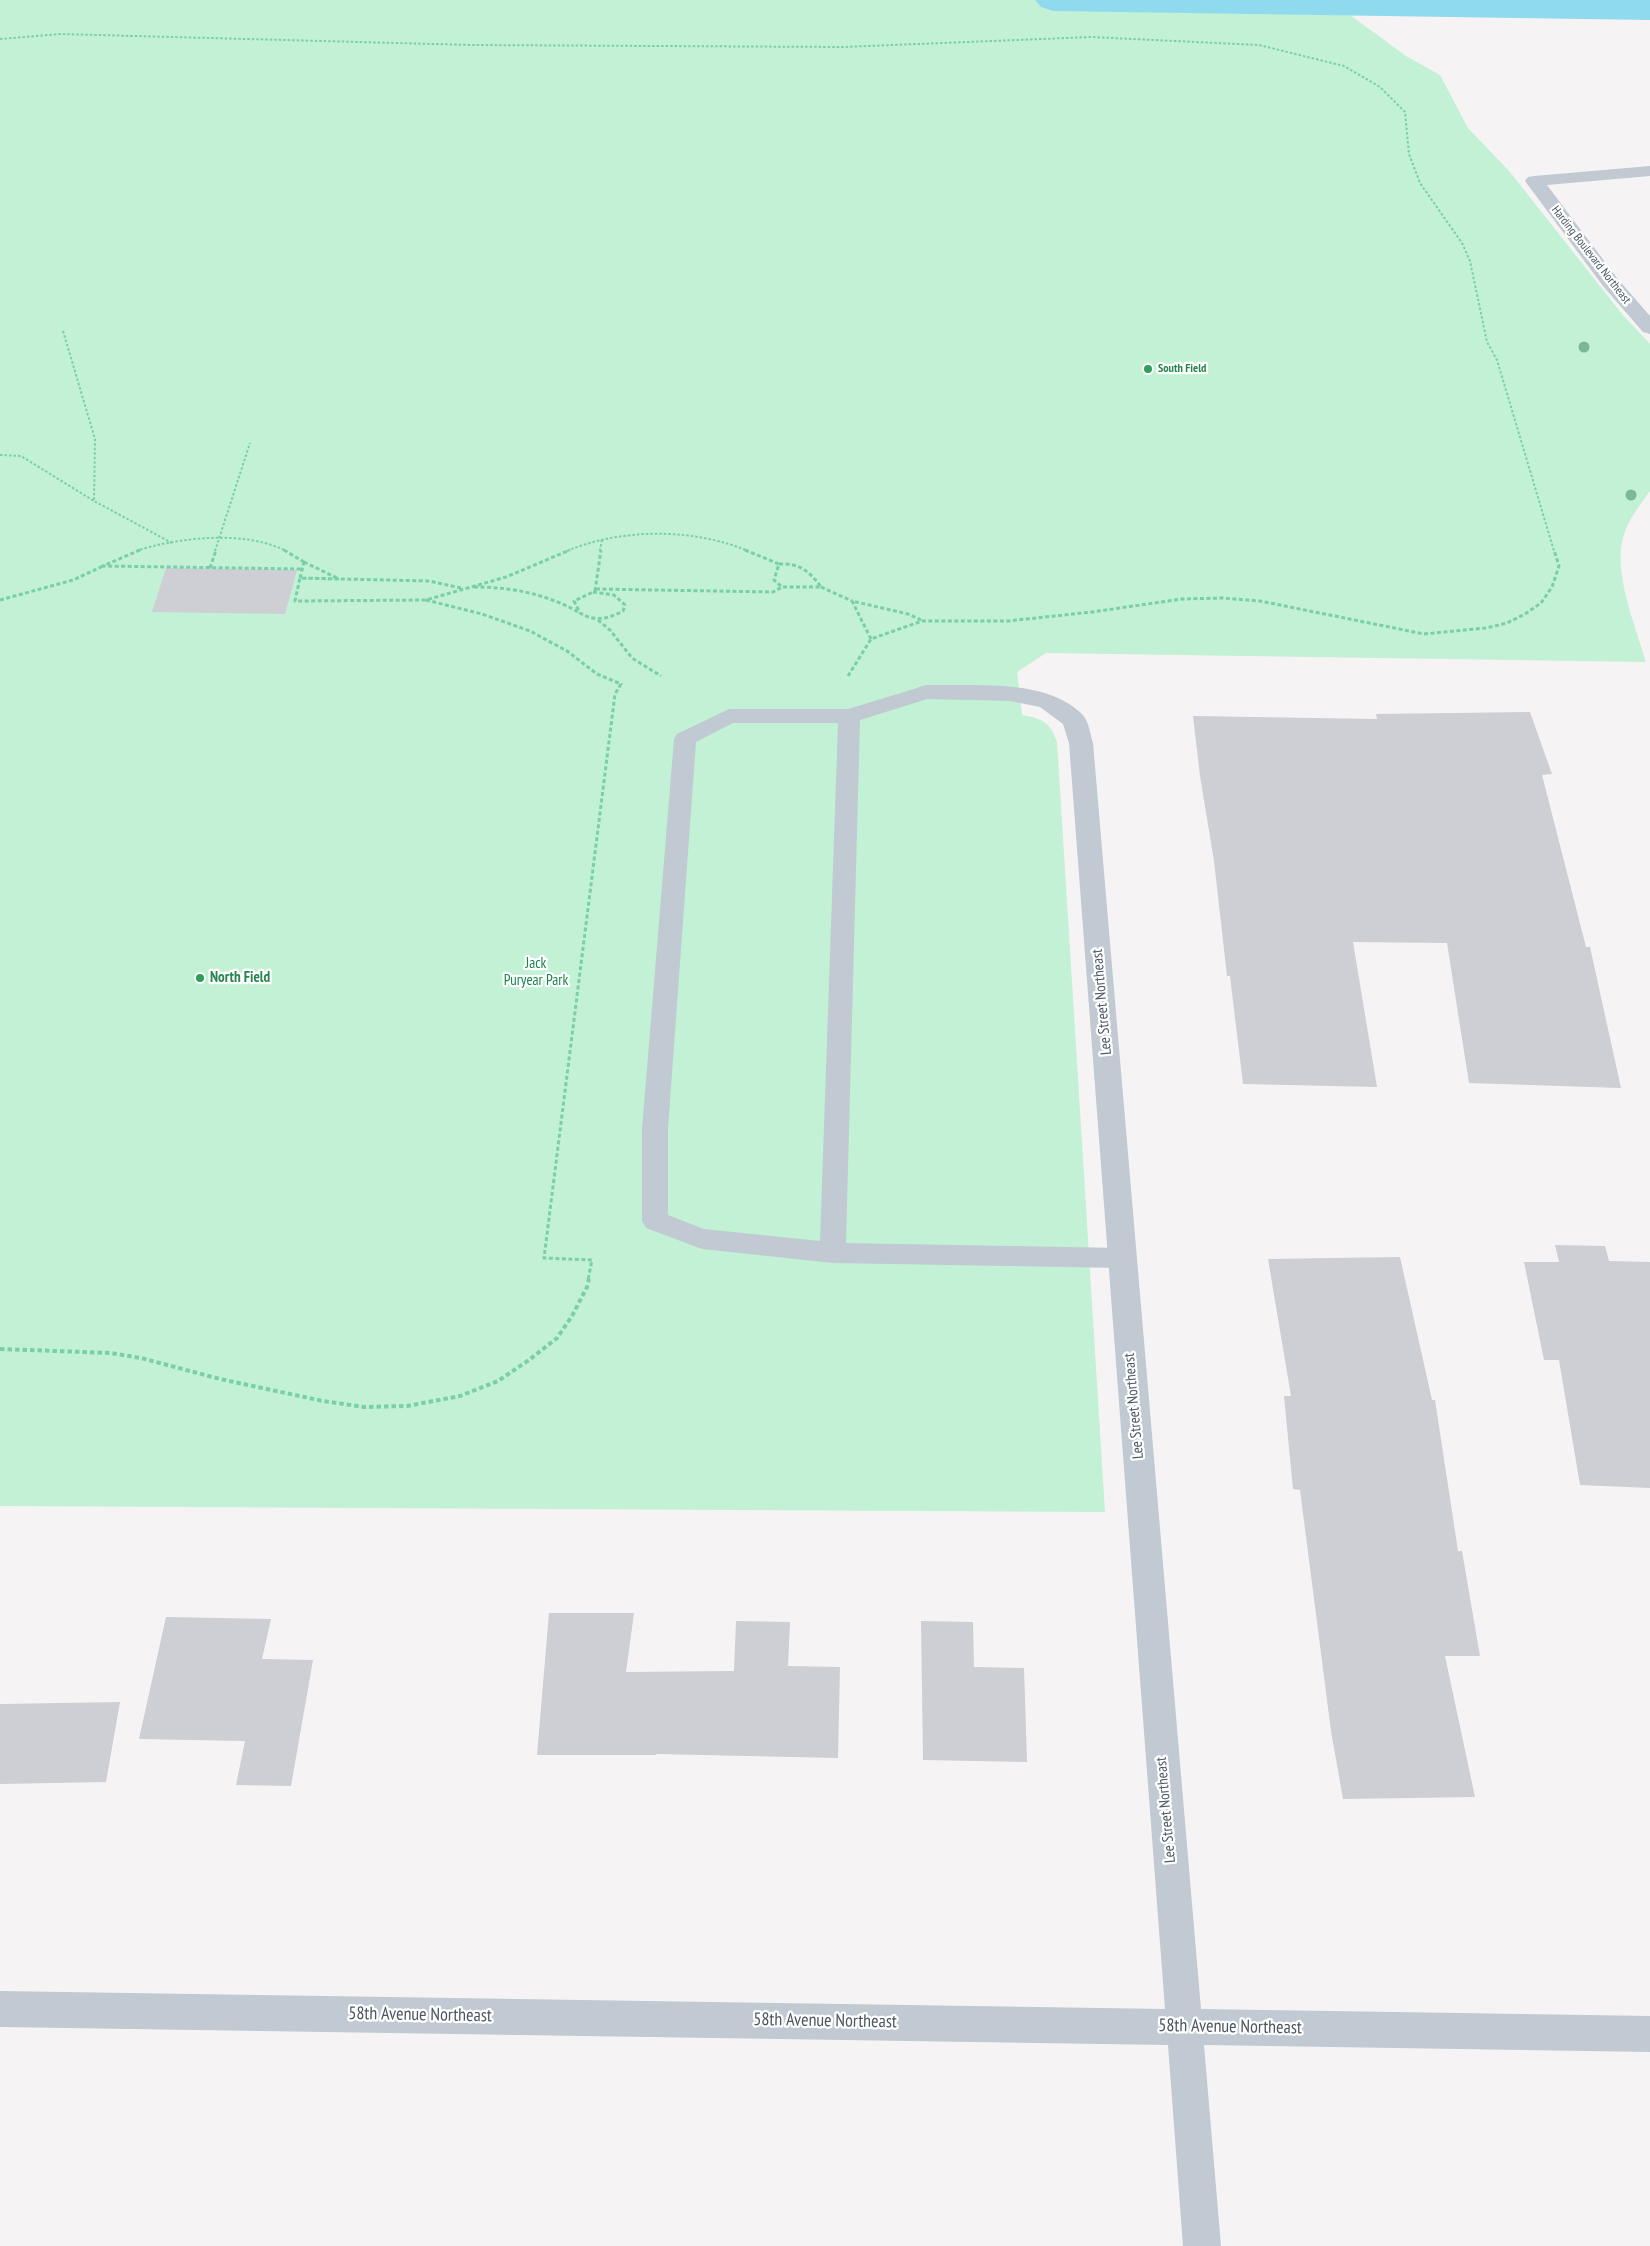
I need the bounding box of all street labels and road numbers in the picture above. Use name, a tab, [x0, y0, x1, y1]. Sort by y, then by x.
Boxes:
street label: Harding Boulevard Northeast	[1548, 203, 1634, 307]
street label: Lee Street Northeast	[1088, 948, 1116, 1056]
street label: Lee Street Northeast	[1120, 1352, 1148, 1460]
street label: Lee Street Northeast	[1152, 1756, 1180, 1864]
street label: 58th Avenue Northeast	[348, 2003, 492, 2027]
street label: 58th Avenue Northeast	[753, 2009, 897, 2033]
street label: 58th Avenue Northeast	[1158, 2015, 1302, 2039]

